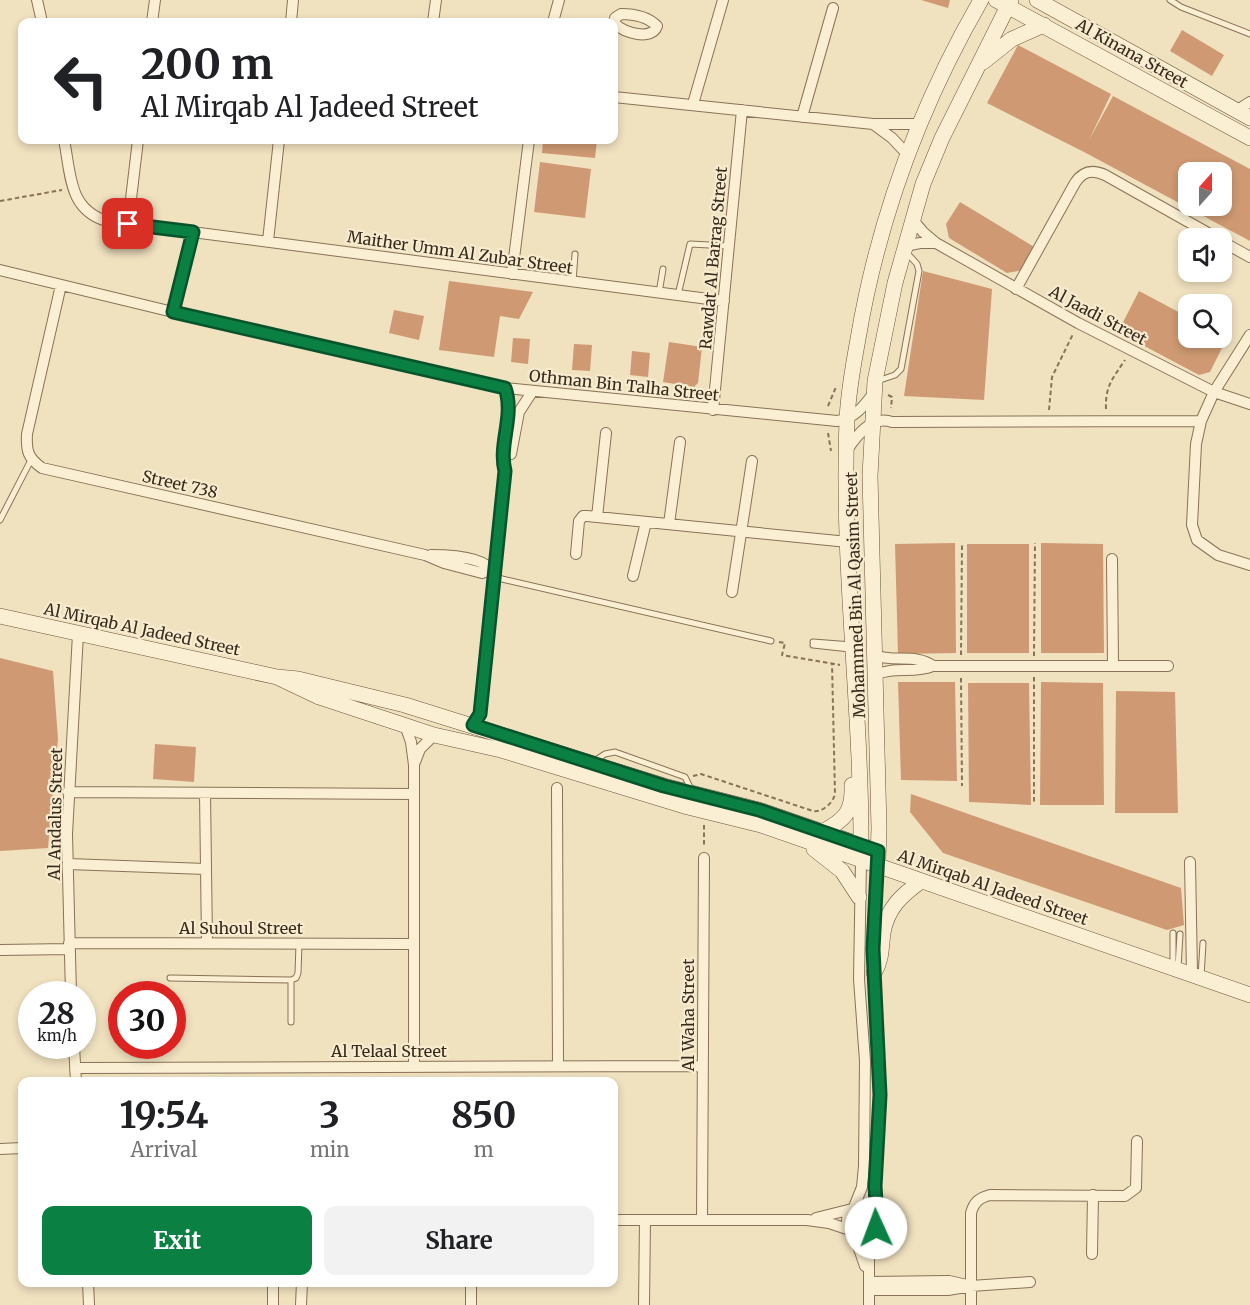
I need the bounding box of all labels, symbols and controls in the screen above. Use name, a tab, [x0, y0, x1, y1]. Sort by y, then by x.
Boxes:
street label: Al Kinana Street	[1072, 13, 1192, 92]
text: 200 m	[141, 38, 273, 90]
icon: left	[42, 42, 120, 120]
text: Al Mirqab Al Jadeed Street	[141, 90, 478, 124]
north arrow	[1178, 162, 1232, 216]
map controls	[1178, 162, 1232, 348]
street label: Rawdat Al Barrag Street	[695, 165, 731, 350]
pin	[102, 198, 153, 249]
icon: arrive	[111, 207, 144, 240]
street label: Maither Umm Al Zubar Street	[346, 226, 575, 278]
button: sound	[1178, 228, 1232, 282]
street label: Al Jaadi Street	[1045, 280, 1151, 349]
button: search	[1178, 294, 1232, 348]
street label: Othman Bin Talha Street	[528, 365, 721, 405]
street label: Street 738	[140, 466, 220, 502]
street label: Mohammed Bin Al Qasim Street	[841, 471, 869, 719]
street label: Al Mirqab Al Jadeed Street	[41, 598, 243, 660]
street label: Al Andalus Street	[44, 747, 66, 882]
street label: Al Mirqab Al Jadeed Street	[894, 845, 1092, 929]
street label: Al Suhoul Street	[178, 918, 304, 938]
street label: Al Waha Street	[678, 958, 698, 1072]
speed limit sign: 30	[108, 981, 186, 1059]
text: 28	[39, 994, 75, 1032]
text: km/h	[37, 1026, 77, 1045]
street label: Al Telaal Street	[330, 1041, 448, 1061]
text: 19:54	[120, 1093, 208, 1138]
text: 3	[319, 1093, 340, 1138]
text: 850	[451, 1093, 516, 1138]
text: Arrival	[131, 1137, 197, 1162]
text: min	[310, 1137, 349, 1162]
text: m	[474, 1137, 494, 1162]
position arrow	[844, 1196, 908, 1260]
button: Exit	[42, 1206, 312, 1275]
button: Share	[324, 1206, 594, 1275]

